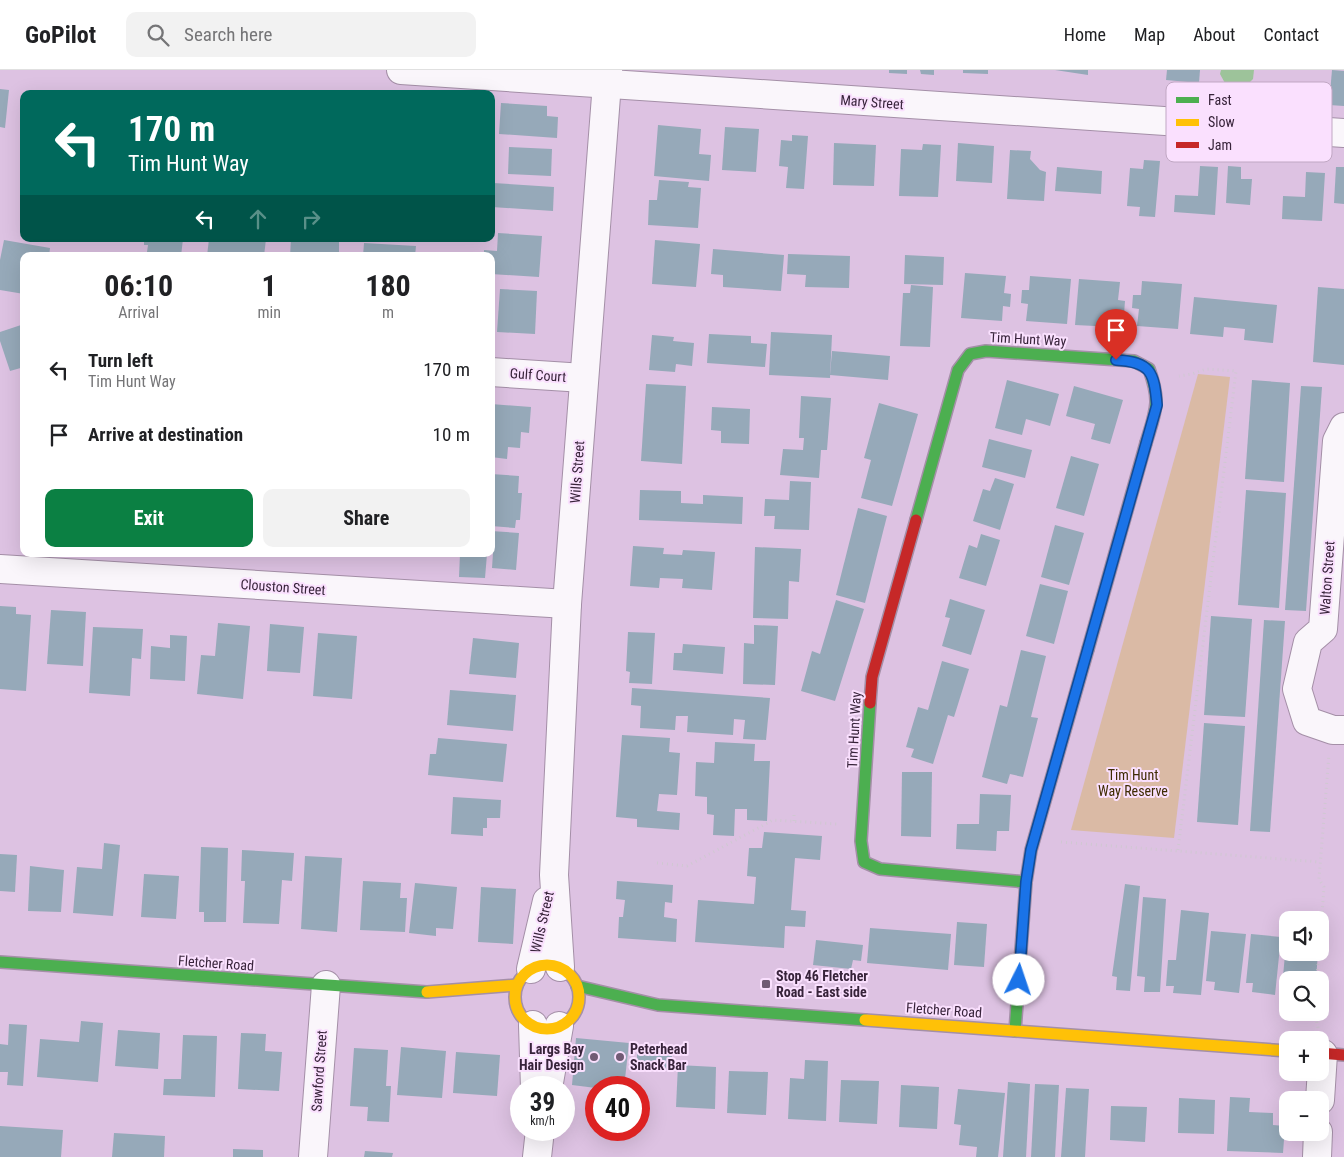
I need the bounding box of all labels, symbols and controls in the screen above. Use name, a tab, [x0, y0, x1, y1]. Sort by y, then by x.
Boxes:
search box	[126, 12, 476, 57]
text: GoPilot	[25, 21, 96, 49]
icon: search	[144, 21, 172, 49]
text: Search here	[184, 23, 272, 46]
text: Home	[1064, 24, 1106, 45]
text: Map	[1134, 24, 1165, 45]
text: About	[1193, 24, 1235, 45]
text: Contact	[1263, 24, 1319, 45]
legend	[1166, 82, 1332, 162]
street label: Mary Street	[840, 92, 904, 112]
text: Fast	[1208, 92, 1232, 108]
text: 170 m	[128, 109, 215, 150]
icon: left	[45, 110, 110, 175]
text: Slow	[1208, 114, 1235, 130]
text: Jam	[1208, 137, 1232, 153]
text: Tim Hunt Way	[128, 151, 249, 176]
icon: left	[191, 205, 219, 233]
icon: ahead	[244, 205, 272, 233]
icon: right	[297, 205, 325, 233]
text: 06:10	[104, 268, 173, 303]
text: 1	[262, 268, 277, 303]
text: 180	[365, 268, 411, 303]
text: Arrival	[118, 303, 159, 322]
text: min	[257, 303, 281, 322]
text: m	[382, 303, 394, 322]
pin	[1095, 309, 1137, 360]
icon: arrive	[1102, 316, 1130, 344]
street label: Tim Hunt Way	[989, 329, 1067, 349]
text: Turn left	[88, 349, 153, 372]
icon: left	[45, 356, 73, 384]
text: 170 m	[423, 358, 470, 381]
street label: Gulf Court	[509, 365, 567, 385]
text: Tim Hunt Way	[88, 372, 176, 391]
icon: arrive	[45, 421, 73, 449]
text: Arrive at destination	[88, 423, 243, 446]
text: 10 m	[433, 423, 470, 446]
street label: Wills Street	[567, 440, 587, 504]
button: Exit	[45, 489, 253, 547]
button: Share	[263, 489, 470, 547]
street label: Walton Street	[1316, 540, 1338, 616]
street label: Clouston Street	[240, 576, 326, 598]
street label: Tim Hunt Way	[844, 691, 864, 769]
park label: Tim Hunt Way Reserve	[1098, 767, 1168, 799]
street label: Wills Street	[527, 890, 557, 954]
map controls	[1279, 911, 1329, 1141]
button: sound	[1279, 911, 1329, 961]
street label: Fletcher Road	[178, 952, 254, 974]
position arrow	[992, 953, 1044, 1005]
place label: Stop 46 Fletcher Road - East side	[776, 968, 868, 1000]
button: search	[1279, 971, 1329, 1021]
marker: Stop 46 Fletcher Road - East side	[760, 978, 772, 990]
street label: Fletcher Road	[906, 999, 982, 1021]
street label: Sawford Street	[308, 1030, 330, 1112]
button: +	[1279, 1031, 1329, 1081]
place label: Largs Bay Hair Design	[519, 1041, 585, 1073]
place label: Peterhead Snack Bar	[630, 1041, 687, 1073]
marker: Largs Bay Hair Design	[588, 1051, 600, 1063]
marker: Peterhead Snack Bar	[614, 1051, 626, 1063]
speed limit sign: 40	[585, 1076, 650, 1141]
text: 39	[530, 1088, 555, 1117]
button: −	[1279, 1091, 1329, 1141]
text: km/h	[530, 1114, 555, 1128]

